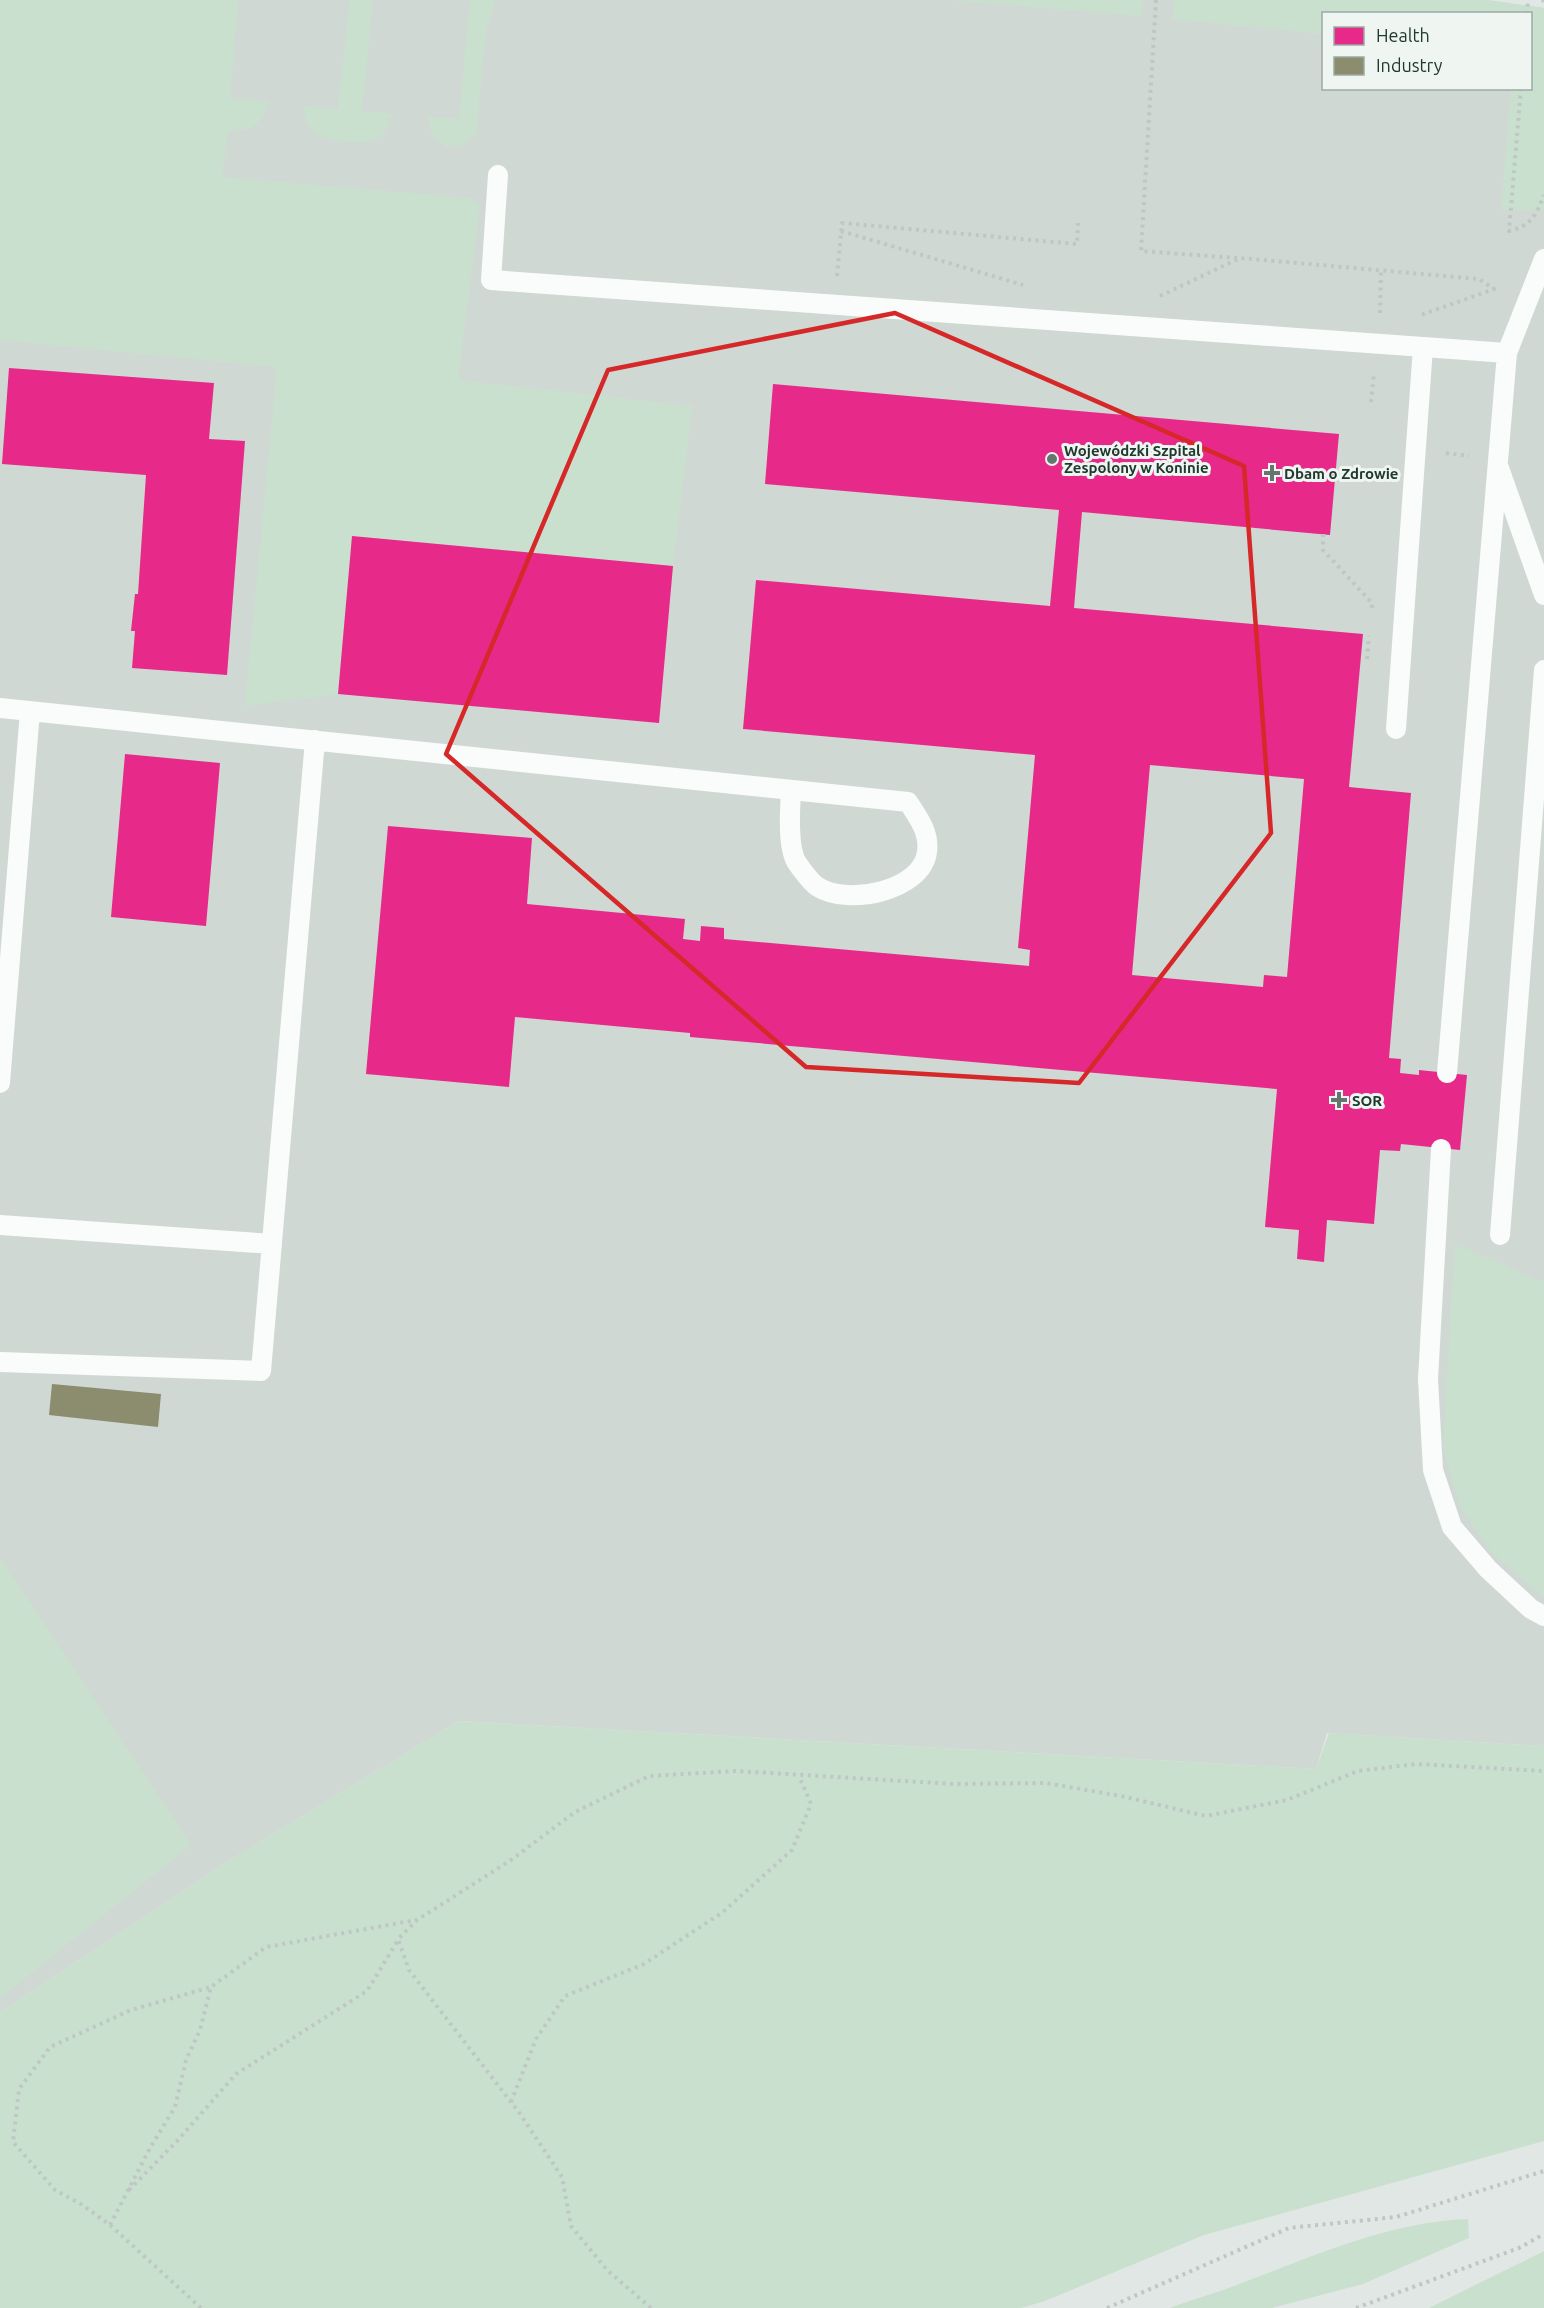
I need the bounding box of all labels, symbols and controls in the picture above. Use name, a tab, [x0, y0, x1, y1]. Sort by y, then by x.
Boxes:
legend	[1322, 12, 1532, 90]
text: Health	[1376, 25, 1430, 45]
text: Industry	[1376, 55, 1443, 75]
place label: Wojewódzki Szpital Zespolony w Koninie	[1064, 442, 1209, 476]
marker: Wojewódzki Szpital Zespolony w Koninie	[1045, 452, 1059, 466]
place label: Dbam o Zdrowie	[1284, 465, 1398, 482]
marker: Dbam o Zdrowie	[1265, 466, 1279, 480]
marker: SOR	[1330, 1091, 1348, 1109]
place label: SOR	[1352, 1092, 1382, 1109]

